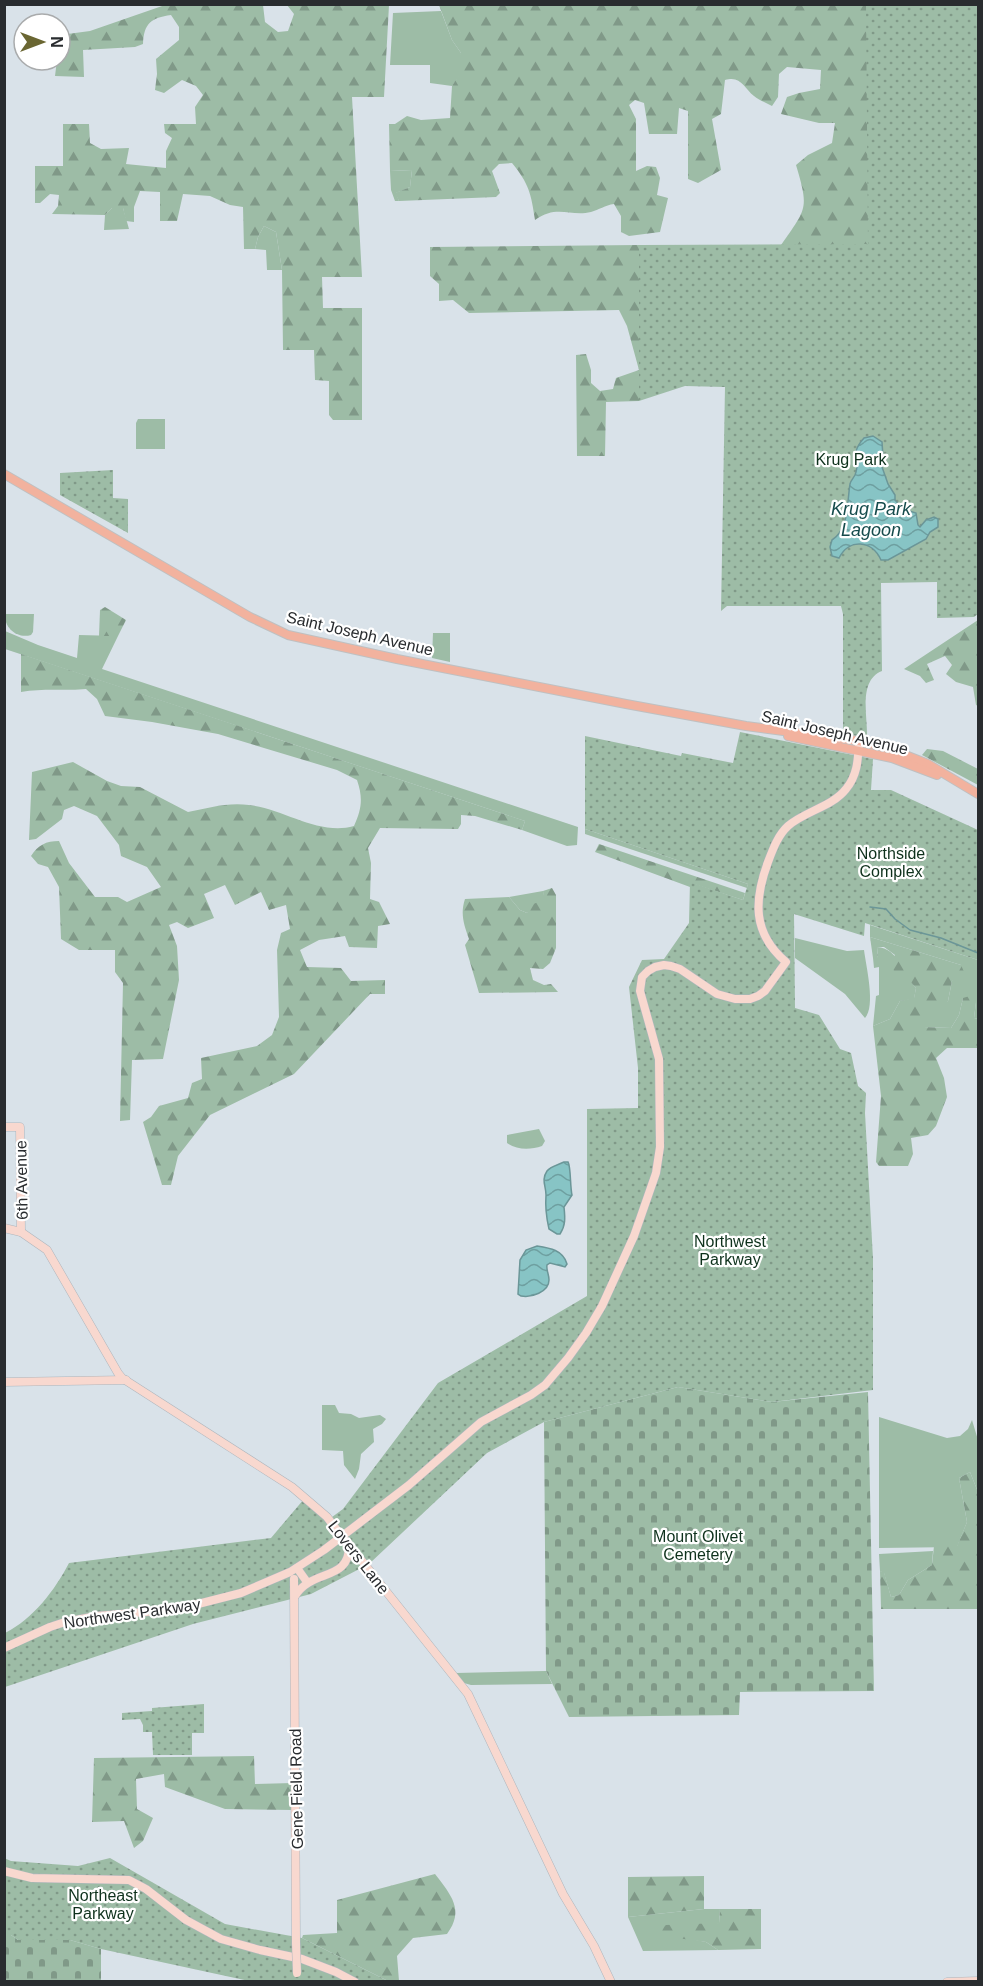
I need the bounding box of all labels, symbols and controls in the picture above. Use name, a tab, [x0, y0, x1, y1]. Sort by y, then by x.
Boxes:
north arrow	[12, 12, 72, 72]
text: N	[48, 36, 65, 48]
park label: Krug Park	[815, 451, 888, 468]
water label: Krug Park Lagoon	[831, 499, 912, 540]
street label: Saint Joseph Avenue	[285, 608, 435, 659]
street label: Saint Joseph Avenue	[760, 707, 910, 758]
park label: Northside Complex	[857, 845, 925, 880]
street label: 6th Avenue	[12, 1140, 31, 1220]
park label: Northwest Parkway	[694, 1233, 767, 1268]
street label: Lovers Lane	[325, 1517, 392, 1597]
park label: Mount Olivet Cemetery	[653, 1528, 743, 1563]
street label: Northwest Parkway	[63, 1595, 201, 1632]
street label: Gene Field Road	[287, 1728, 306, 1850]
park label: Northeast Parkway	[68, 1887, 138, 1922]

